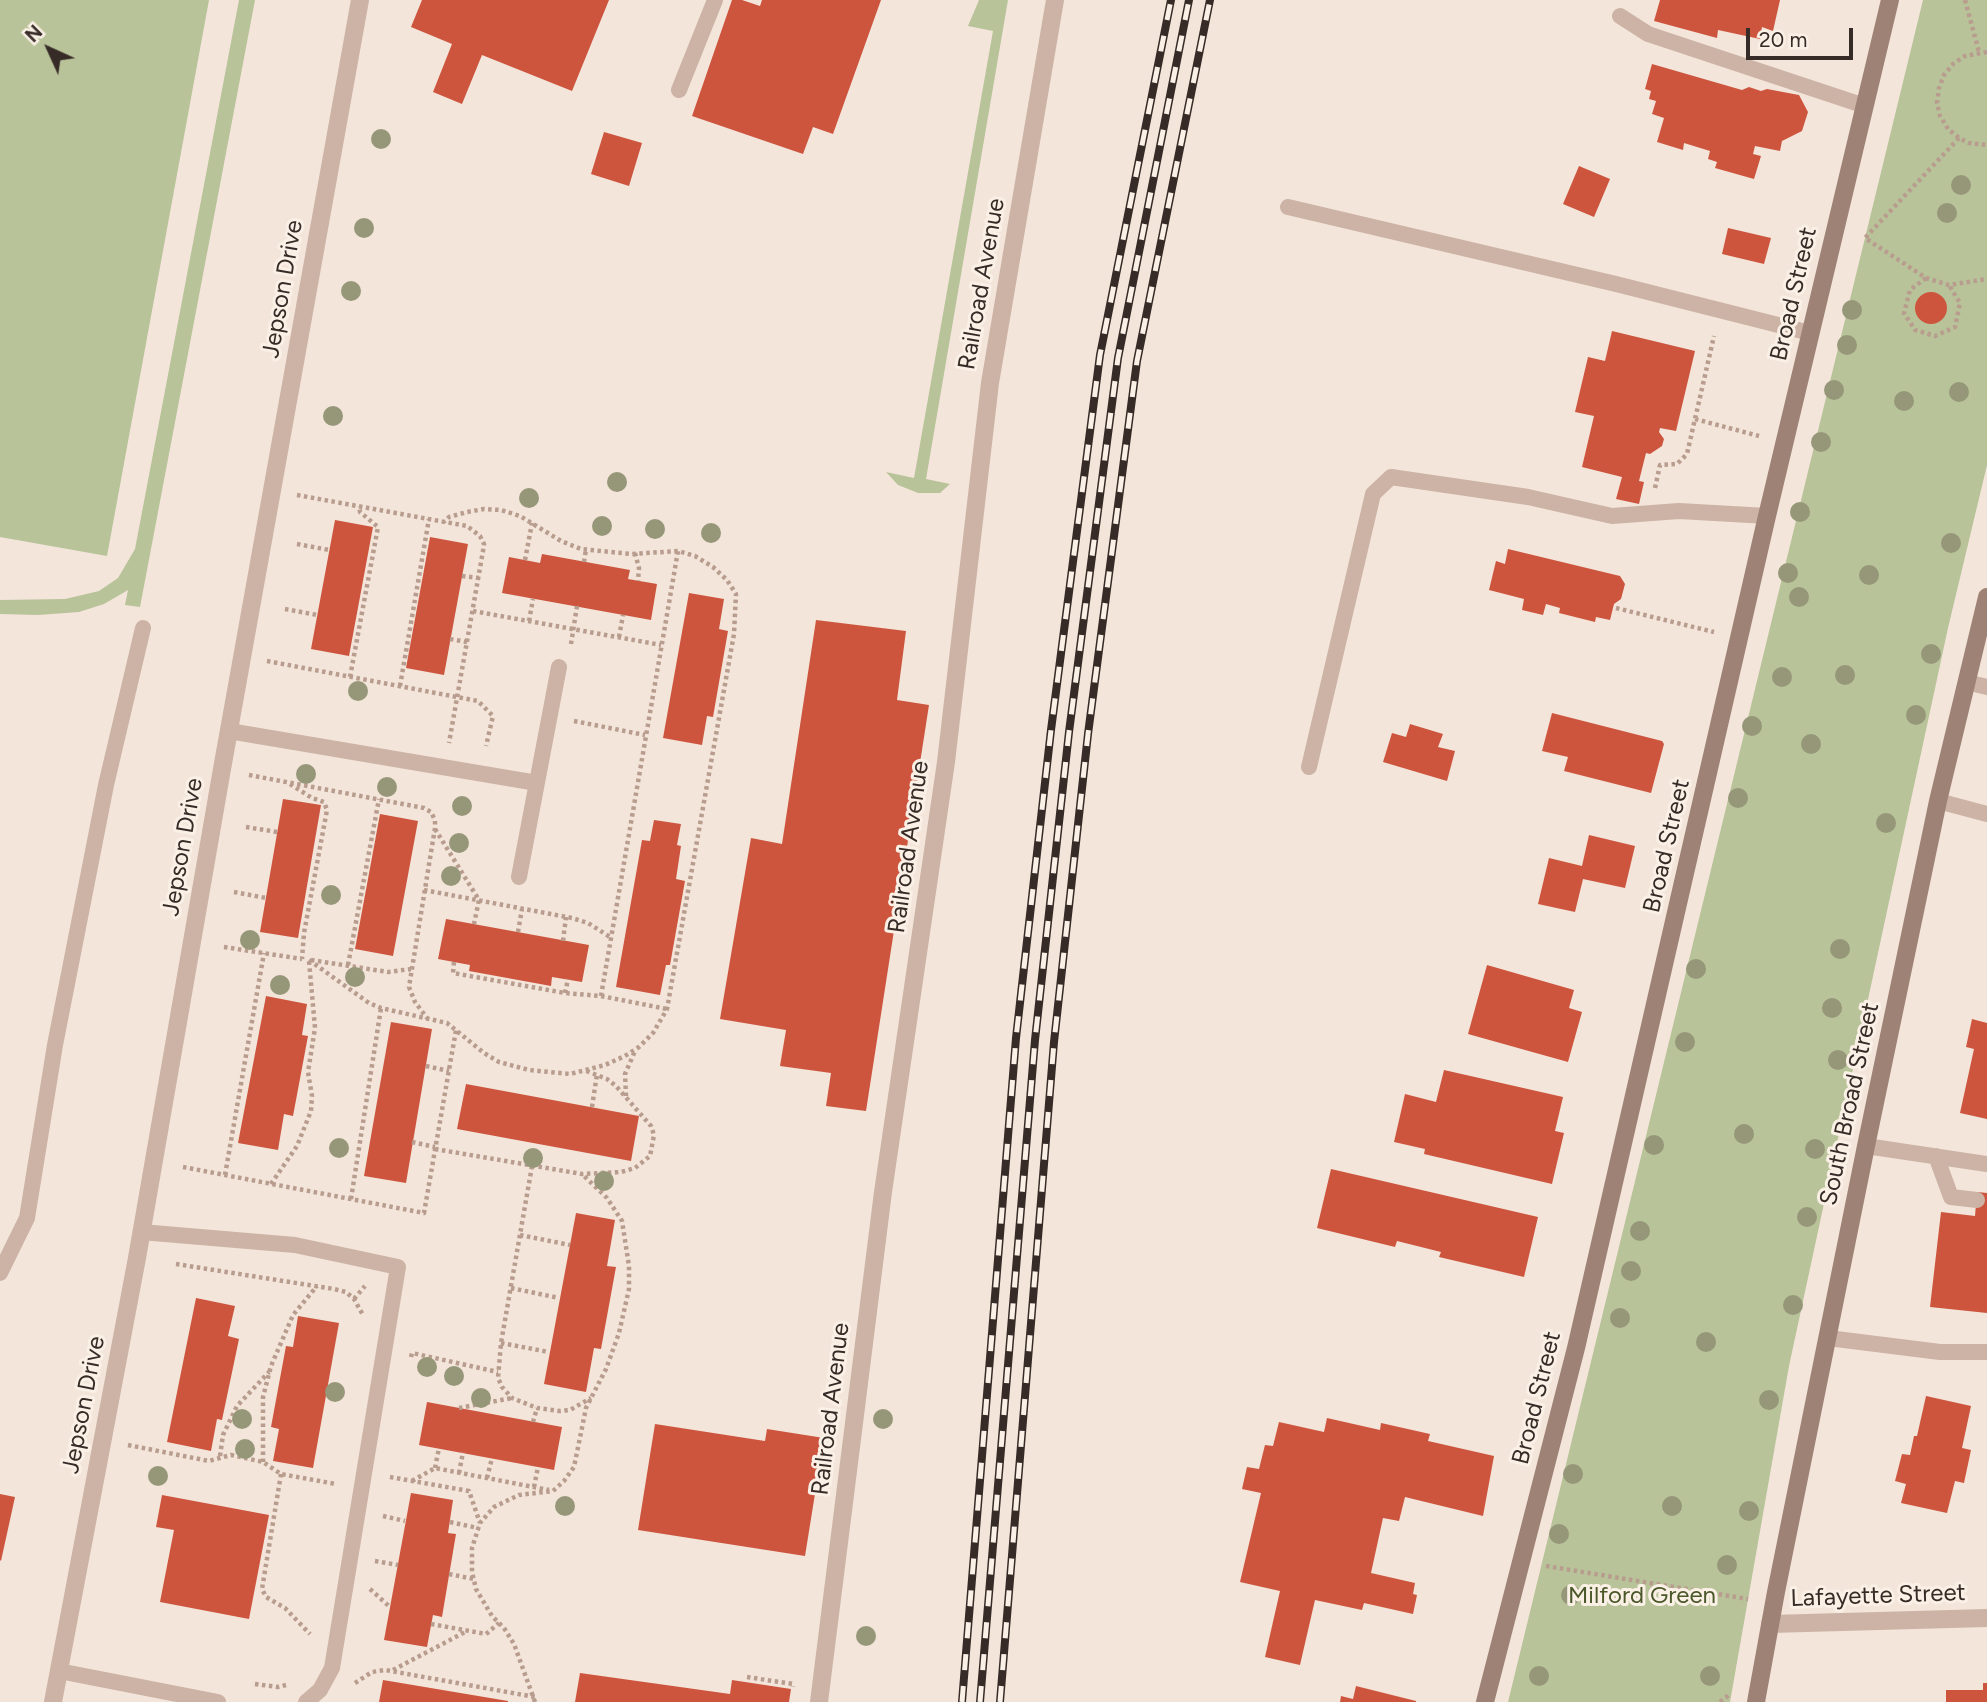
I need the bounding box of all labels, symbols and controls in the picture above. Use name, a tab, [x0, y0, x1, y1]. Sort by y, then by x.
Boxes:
north arrow	[14, 14, 84, 84]
scale bar	[1749, 14, 1856, 58]
text: N	[20, 20, 47, 47]
text: 20 m	[1759, 27, 1807, 52]
street label: Railroad Avenue	[953, 196, 1011, 372]
street label: Jepson Drive	[257, 218, 309, 360]
street label: Broad Street	[1765, 224, 1823, 364]
street label: Railroad Avenue	[883, 759, 935, 935]
street label: Jepson Drive	[157, 776, 209, 918]
street label: Broad Street	[1638, 776, 1696, 916]
street label: South Broad Street	[1814, 1000, 1886, 1208]
street label: Railroad Avenue	[806, 1321, 856, 1497]
street label: Broad Street	[1507, 1328, 1567, 1468]
street label: Jepson Drive	[57, 1334, 111, 1476]
street label: Lafayette Street	[1790, 1579, 1966, 1613]
park label: Milford Green	[1568, 1582, 1716, 1610]

